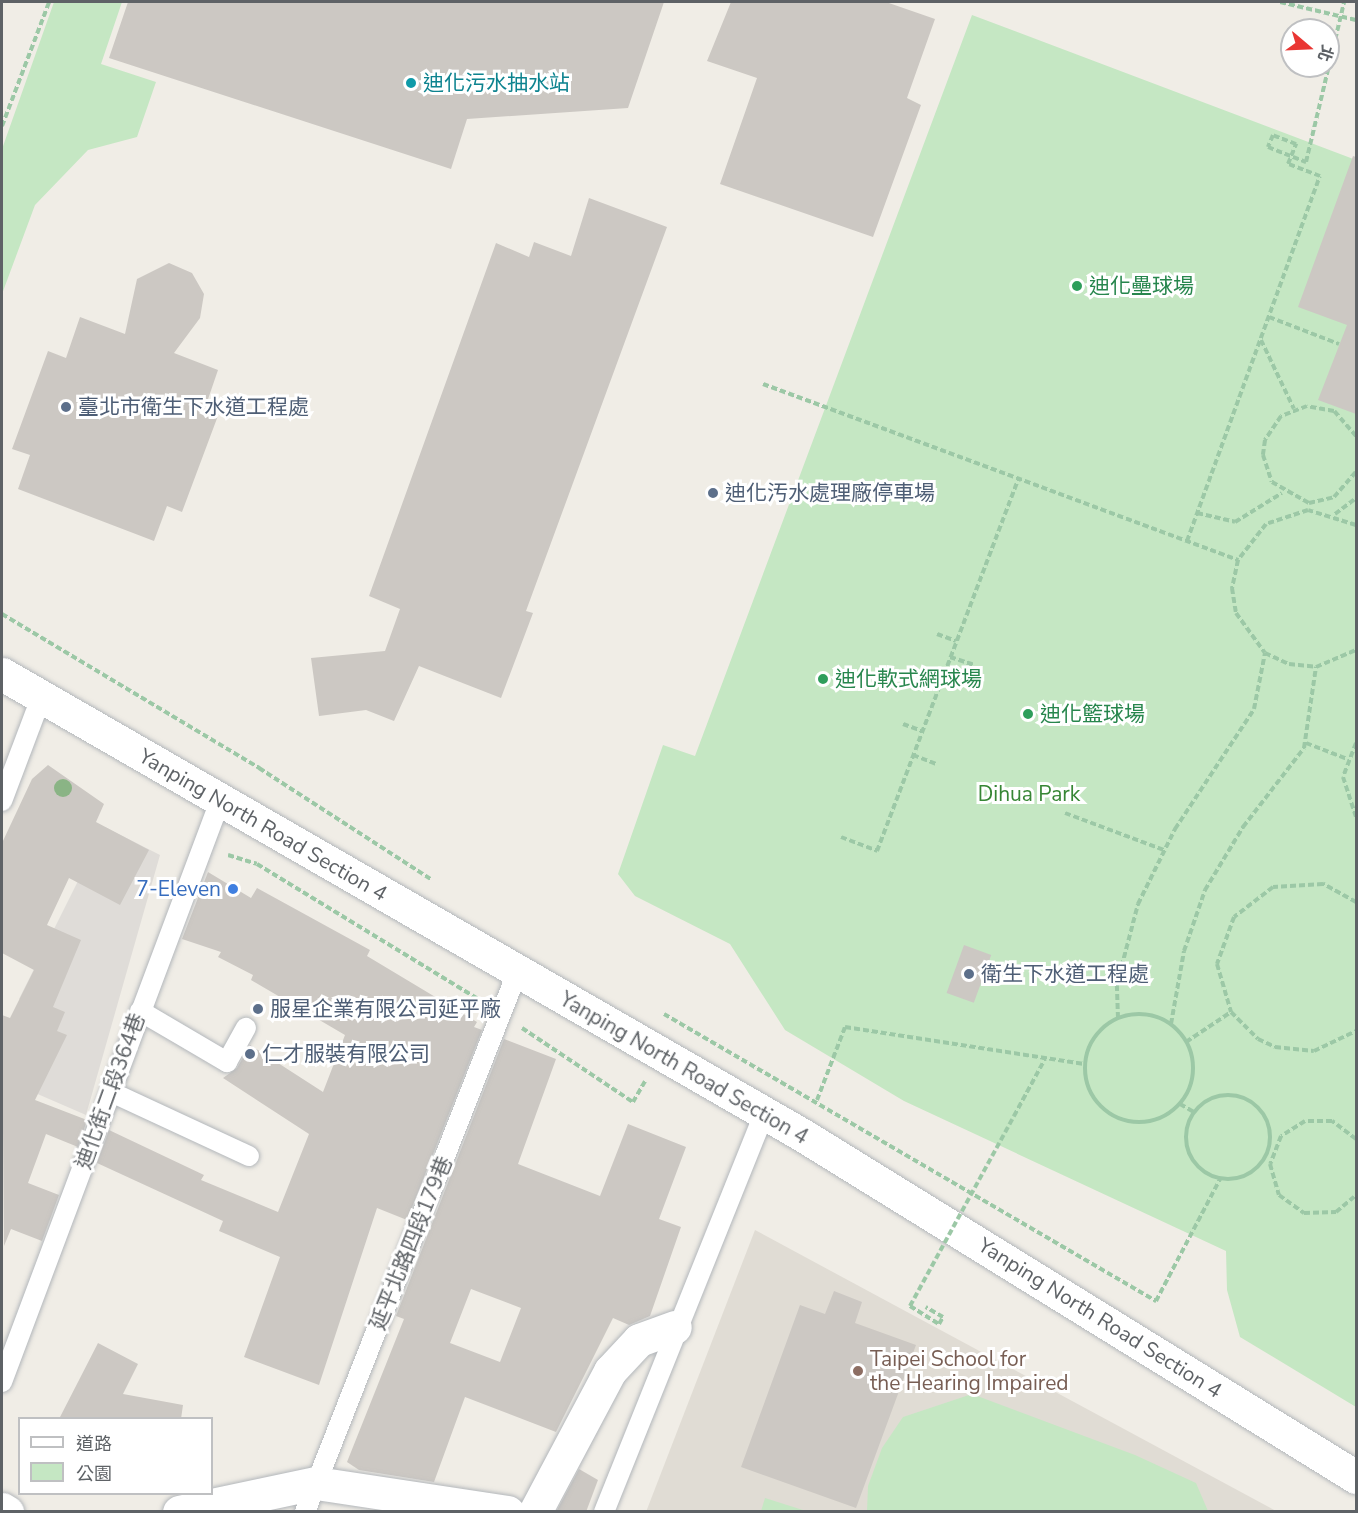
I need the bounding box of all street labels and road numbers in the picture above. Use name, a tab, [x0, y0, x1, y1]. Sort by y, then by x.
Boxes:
street label: Yanping North Road Section 4	[134, 743, 392, 907]
street label: Yanping North Road Section 4	[555, 986, 813, 1150]
street label: 迪化街二段364巷	[70, 1010, 150, 1172]
street label: 延平北路四段179巷	[365, 1153, 457, 1333]
street label: Yanping North Road Section 4	[974, 1232, 1226, 1404]

